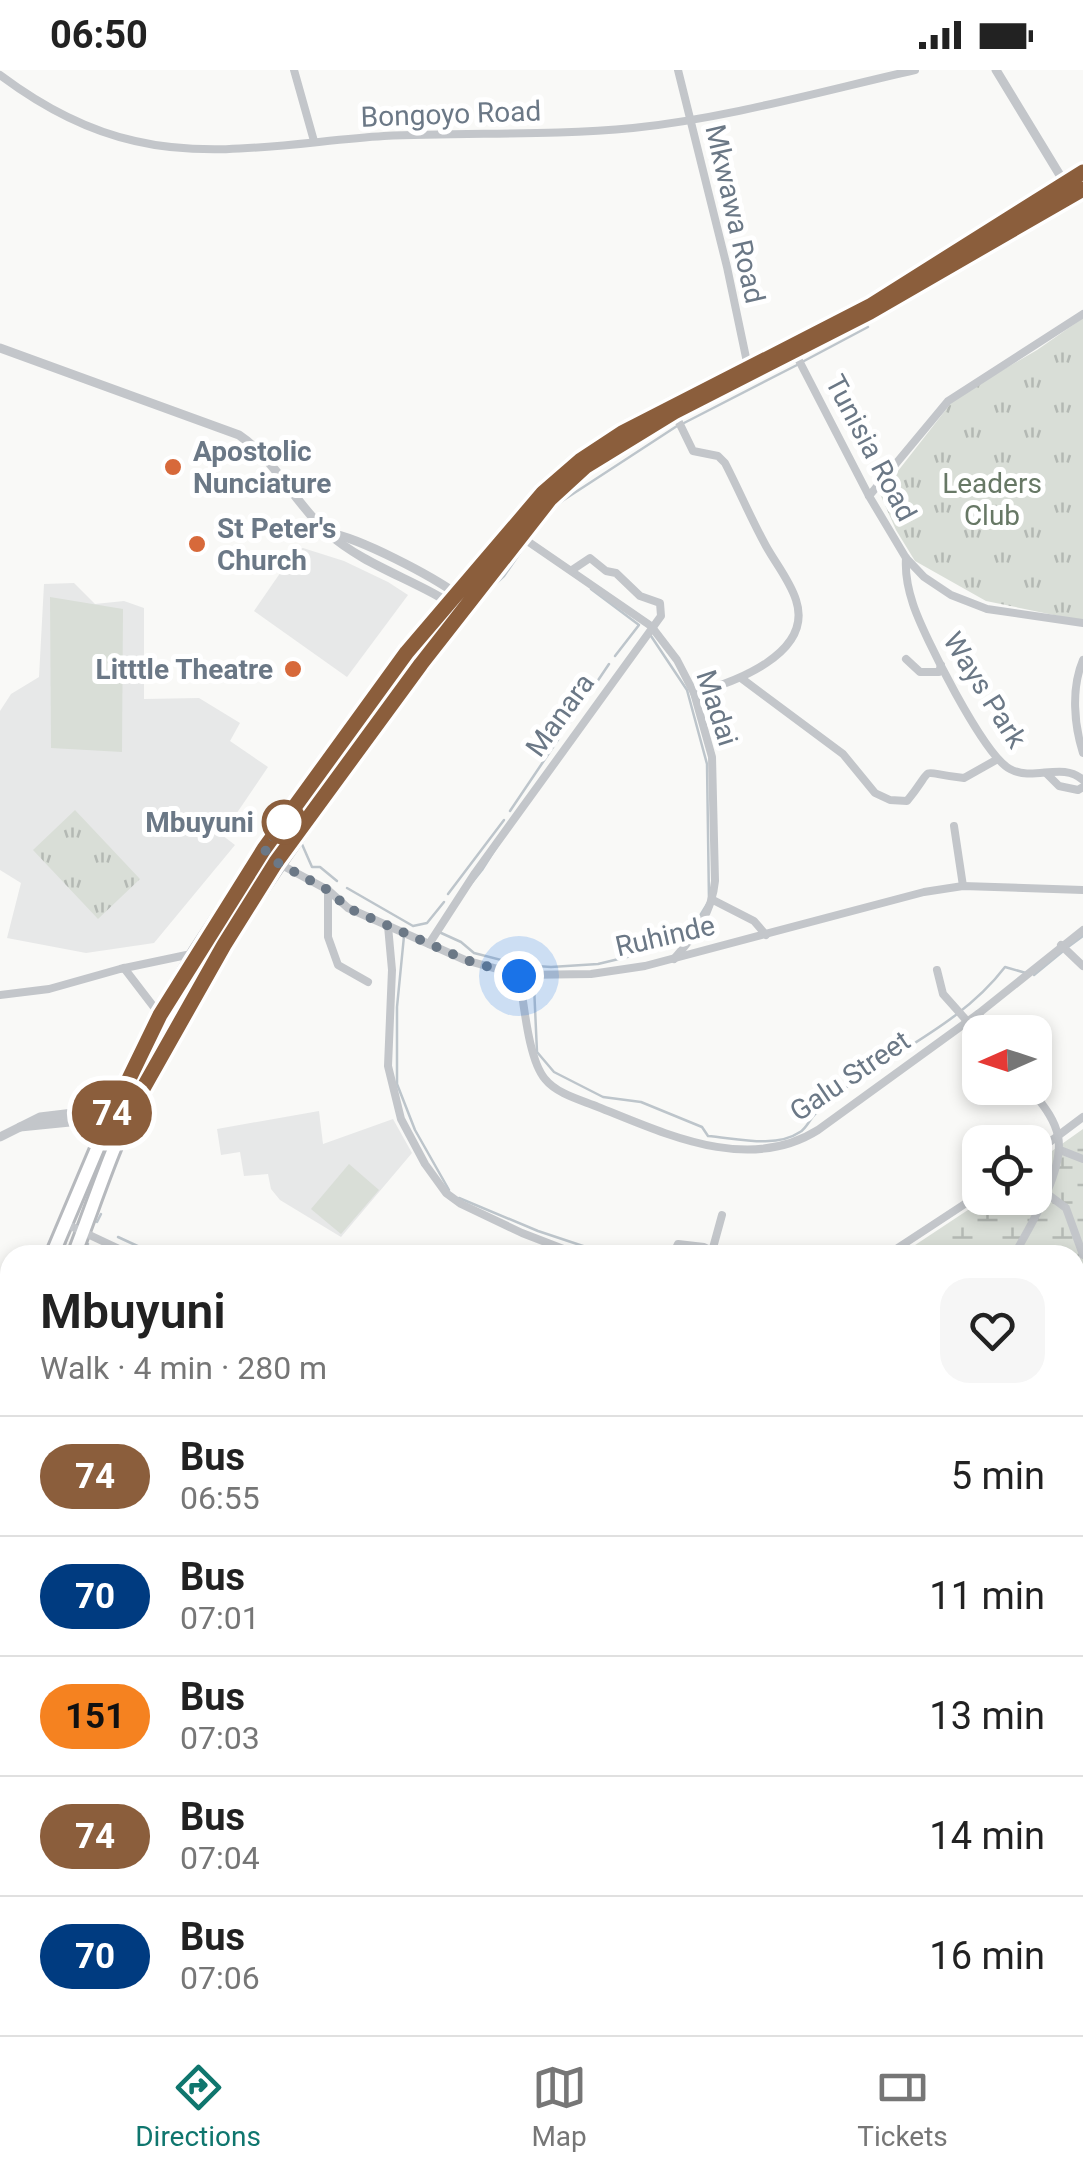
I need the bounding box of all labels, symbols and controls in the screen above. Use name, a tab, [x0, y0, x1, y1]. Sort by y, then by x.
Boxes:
text: 06:50	[50, 13, 148, 57]
street label: Bongoyo Road	[360, 94, 542, 134]
street label: Mkwawa Road	[698, 121, 772, 307]
street label: Tunisia Road	[819, 369, 923, 527]
place label: Apostolic Nunciature	[193, 435, 331, 500]
marker: Apostolic Nunciature	[162, 456, 184, 478]
park label: Leaders Club	[942, 467, 1042, 532]
place label: St Peter's Church	[217, 512, 336, 577]
marker: St Peter's Church	[186, 533, 208, 555]
street label: Ways Park	[936, 626, 1034, 755]
place label: Litttle Theatre	[96, 653, 273, 686]
marker: Litttle Theatre	[282, 658, 304, 680]
street label: Madai	[689, 666, 745, 750]
street label: Manara	[519, 667, 601, 763]
marker: Mbuyuni	[263, 801, 305, 843]
place label: Mbuyuni	[145, 806, 254, 839]
street label: Ruhinde	[612, 909, 718, 963]
your location	[494, 951, 544, 1001]
north arrow	[962, 1015, 1052, 1105]
map controls	[962, 1015, 1052, 1215]
street label: Galu Street	[784, 1024, 916, 1128]
line badge: 74	[67, 1080, 157, 1146]
text: 74	[92, 1093, 132, 1134]
button: locate	[962, 1125, 1052, 1215]
button: heart	[940, 1278, 1045, 1383]
text: Mbuyuni	[40, 1283, 226, 1340]
text: Walk · 4 min · 280 m	[40, 1349, 327, 1387]
text: Bus	[180, 1435, 245, 1479]
text: 5 min	[951, 1454, 1045, 1498]
text: 74	[75, 1456, 115, 1497]
text: 06:55	[180, 1479, 260, 1517]
text: Bus	[180, 1555, 245, 1599]
text: 11 min	[929, 1574, 1045, 1618]
text: 70	[75, 1576, 115, 1617]
text: 07:01	[180, 1599, 260, 1637]
text: Bus	[180, 1675, 245, 1719]
text: 13 min	[929, 1694, 1045, 1738]
text: 151	[65, 1696, 125, 1737]
text: 07:03	[180, 1719, 260, 1757]
text: Bus	[180, 1795, 245, 1839]
text: 14 min	[929, 1814, 1045, 1858]
text: 74	[75, 1816, 115, 1857]
text: 07:04	[180, 1839, 260, 1877]
text: Bus	[180, 1915, 245, 1959]
text: 16 min	[929, 1934, 1045, 1978]
text: 70	[75, 1936, 115, 1977]
text: 07:06	[180, 1959, 260, 1997]
tab: Directions	[135, 2060, 261, 2153]
tab: Map	[531, 2060, 587, 2153]
tab: Tickets	[857, 2060, 948, 2153]

